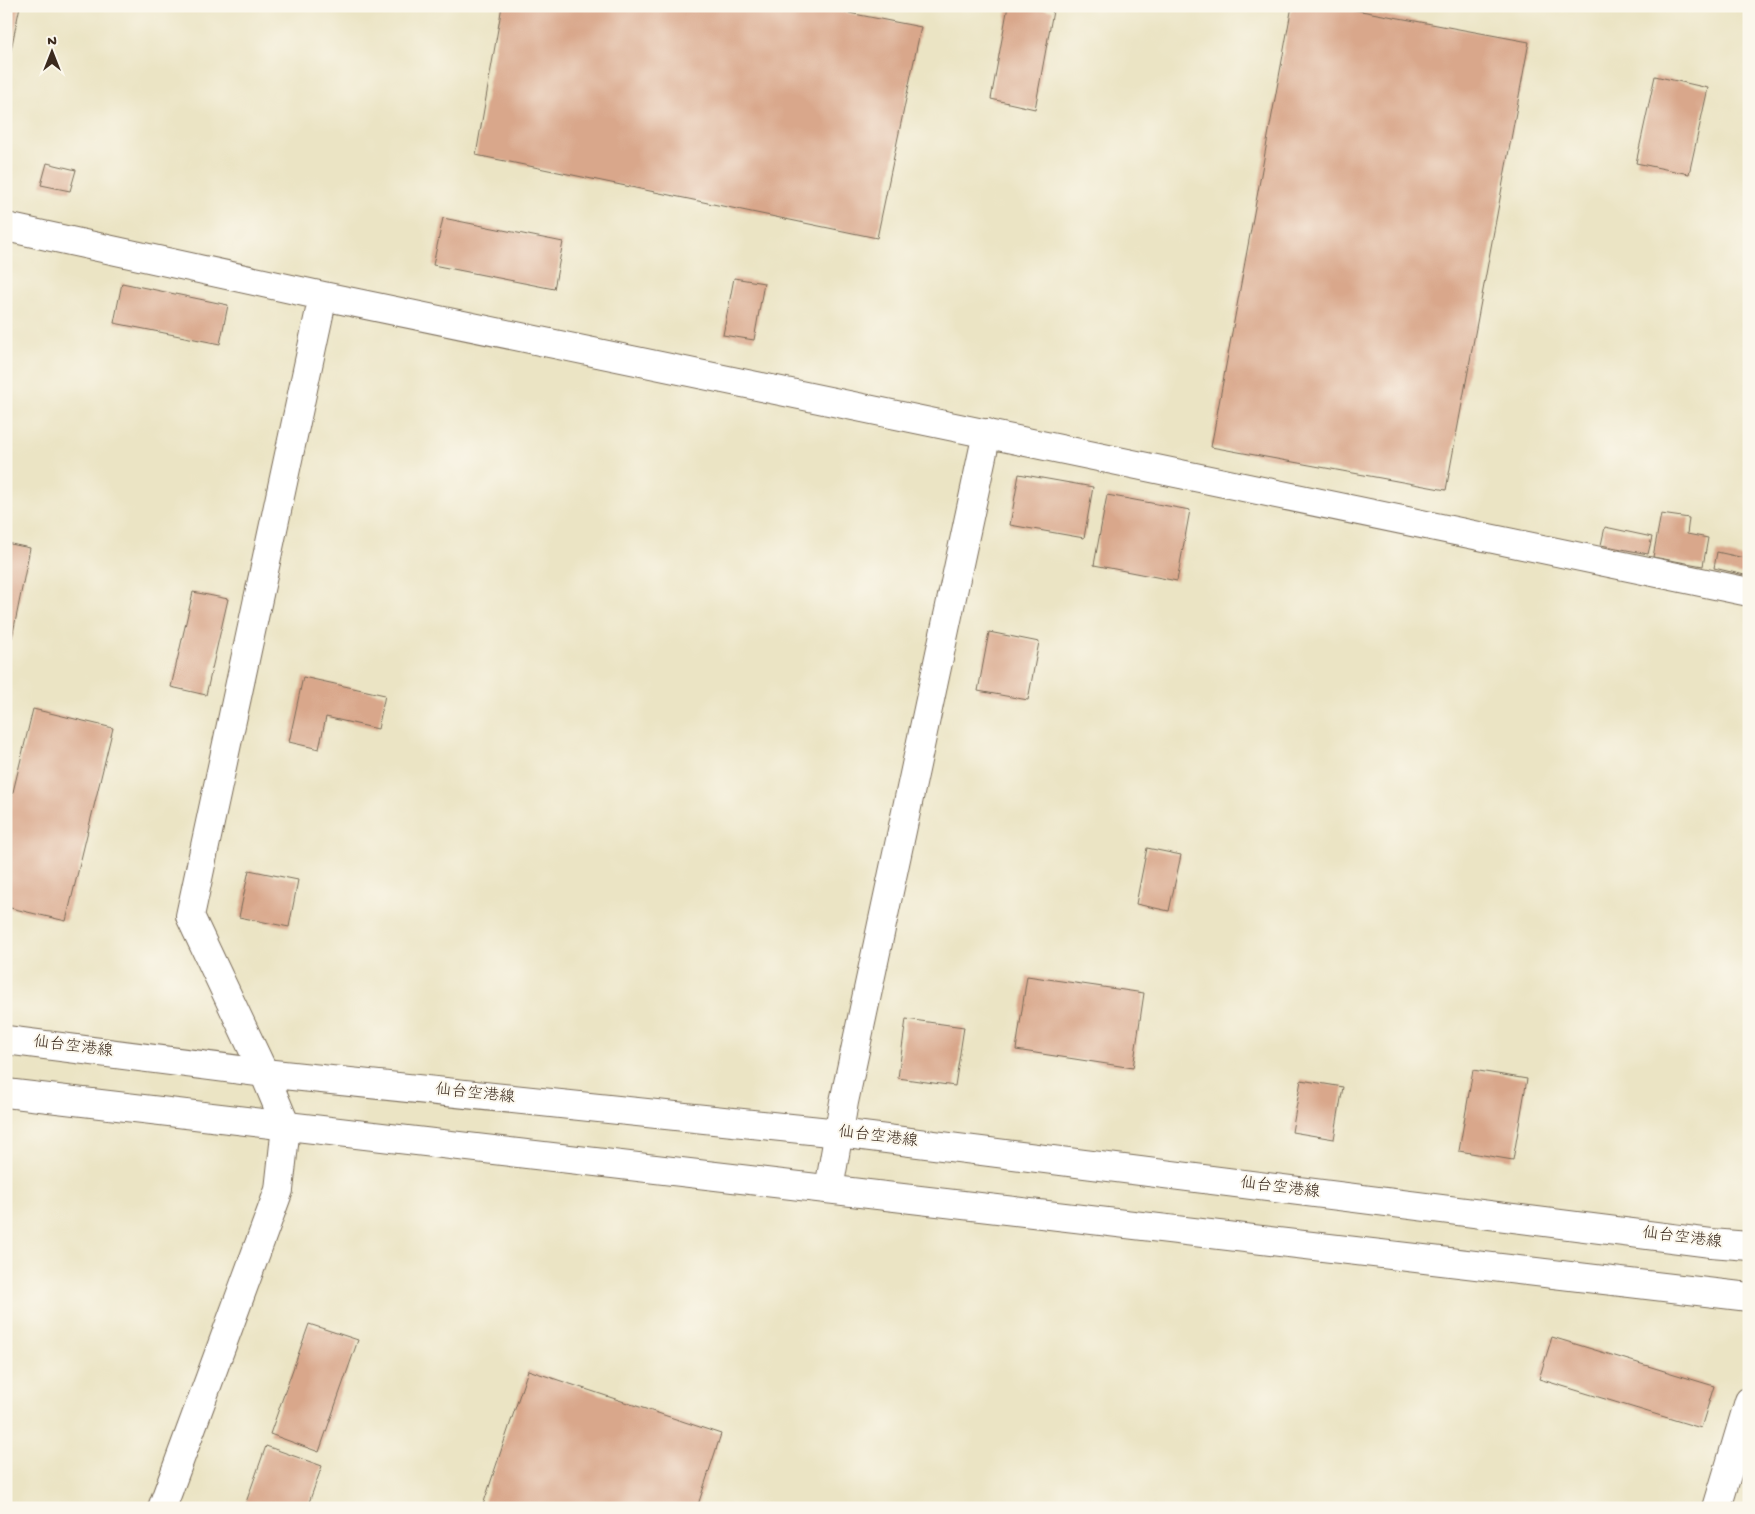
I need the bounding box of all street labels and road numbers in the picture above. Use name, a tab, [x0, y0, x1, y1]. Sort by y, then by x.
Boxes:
street label: 仙台空港線	[32, 1032, 114, 1062]
street label: 仙台空港線	[434, 1079, 516, 1109]
street label: 仙台空港線	[837, 1122, 919, 1152]
street label: 仙台空港線	[1239, 1173, 1321, 1203]
street label: 仙台空港線	[1641, 1223, 1723, 1253]

